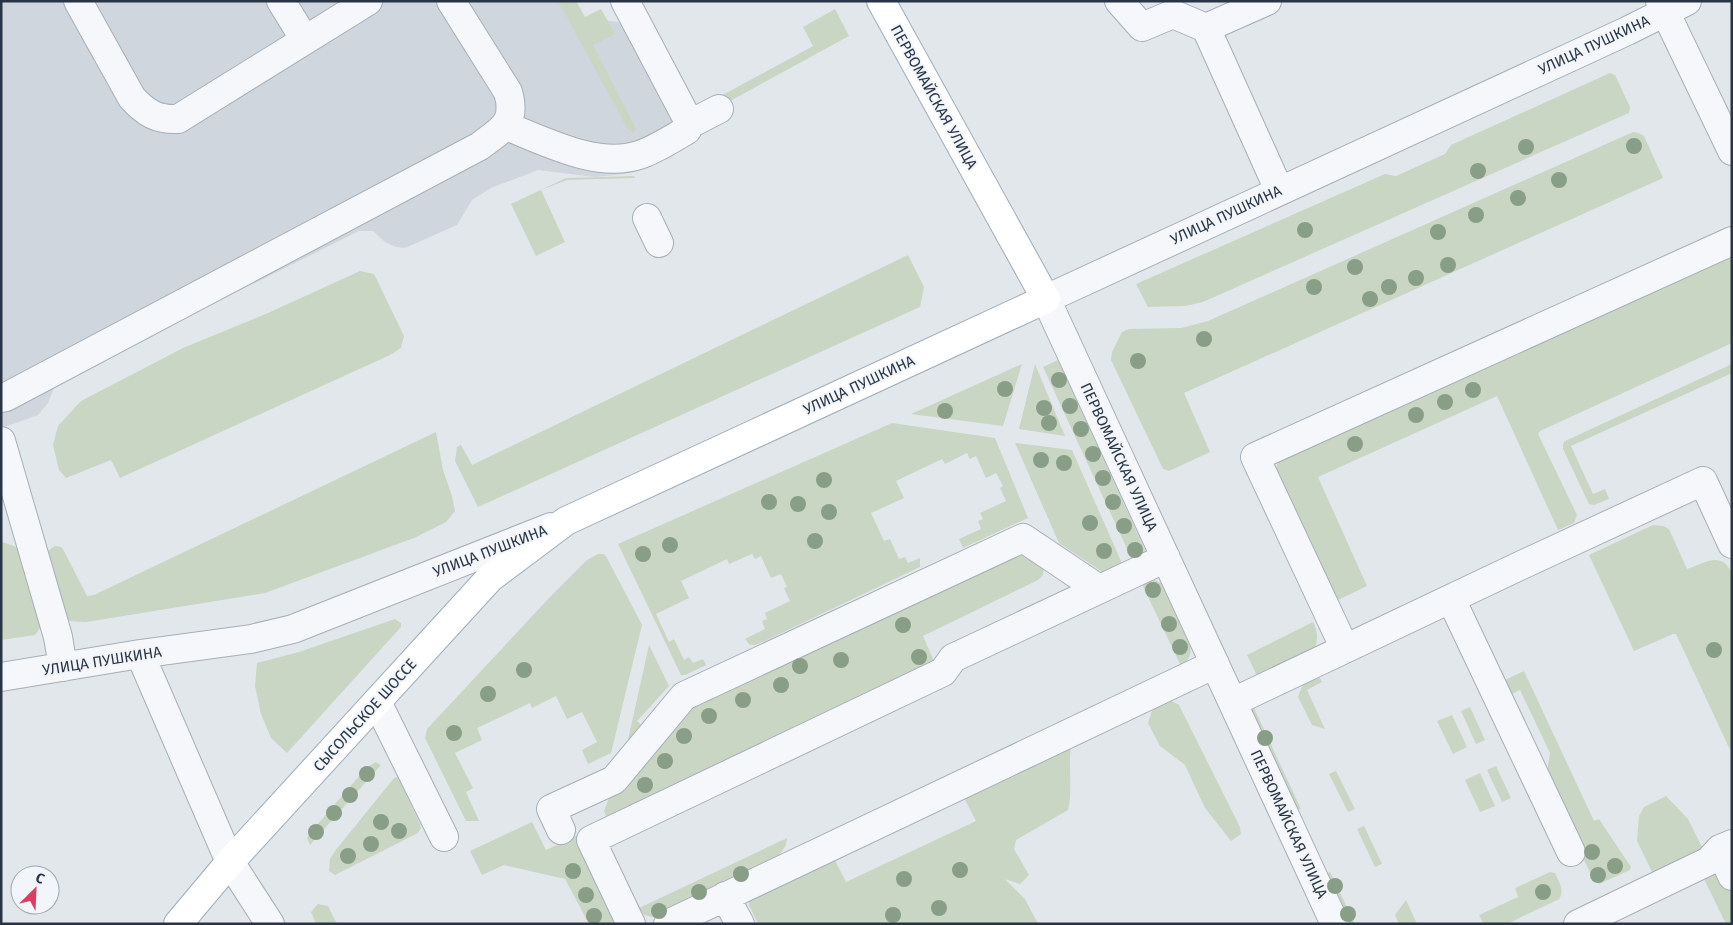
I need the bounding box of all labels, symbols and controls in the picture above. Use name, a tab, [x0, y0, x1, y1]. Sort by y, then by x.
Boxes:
street label: УЛИЦА ПУШКИНА	[1536, 11, 1653, 79]
street label: ПЕРВОМАЙСКАЯ УЛИЦА	[887, 22, 981, 173]
street label: УЛИЦА ПУШКИНА	[1168, 181, 1285, 249]
street label: УЛИЦА ПУШКИНА	[801, 351, 918, 419]
street label: ПЕРВОМАЙСКАЯ УЛИЦА	[1077, 380, 1162, 535]
street label: УЛИЦА ПУШКИНА	[431, 521, 550, 581]
street label: УЛИЦА ПУШКИНА	[41, 643, 163, 679]
street label: СЫСОЛЬСКОЕ ШОССЕ	[310, 655, 420, 775]
street label: ПЕРВОМАЙСКАЯ УЛИЦА	[1247, 747, 1332, 902]
north arrow	[10, 865, 60, 915]
text: С	[33, 869, 47, 888]

